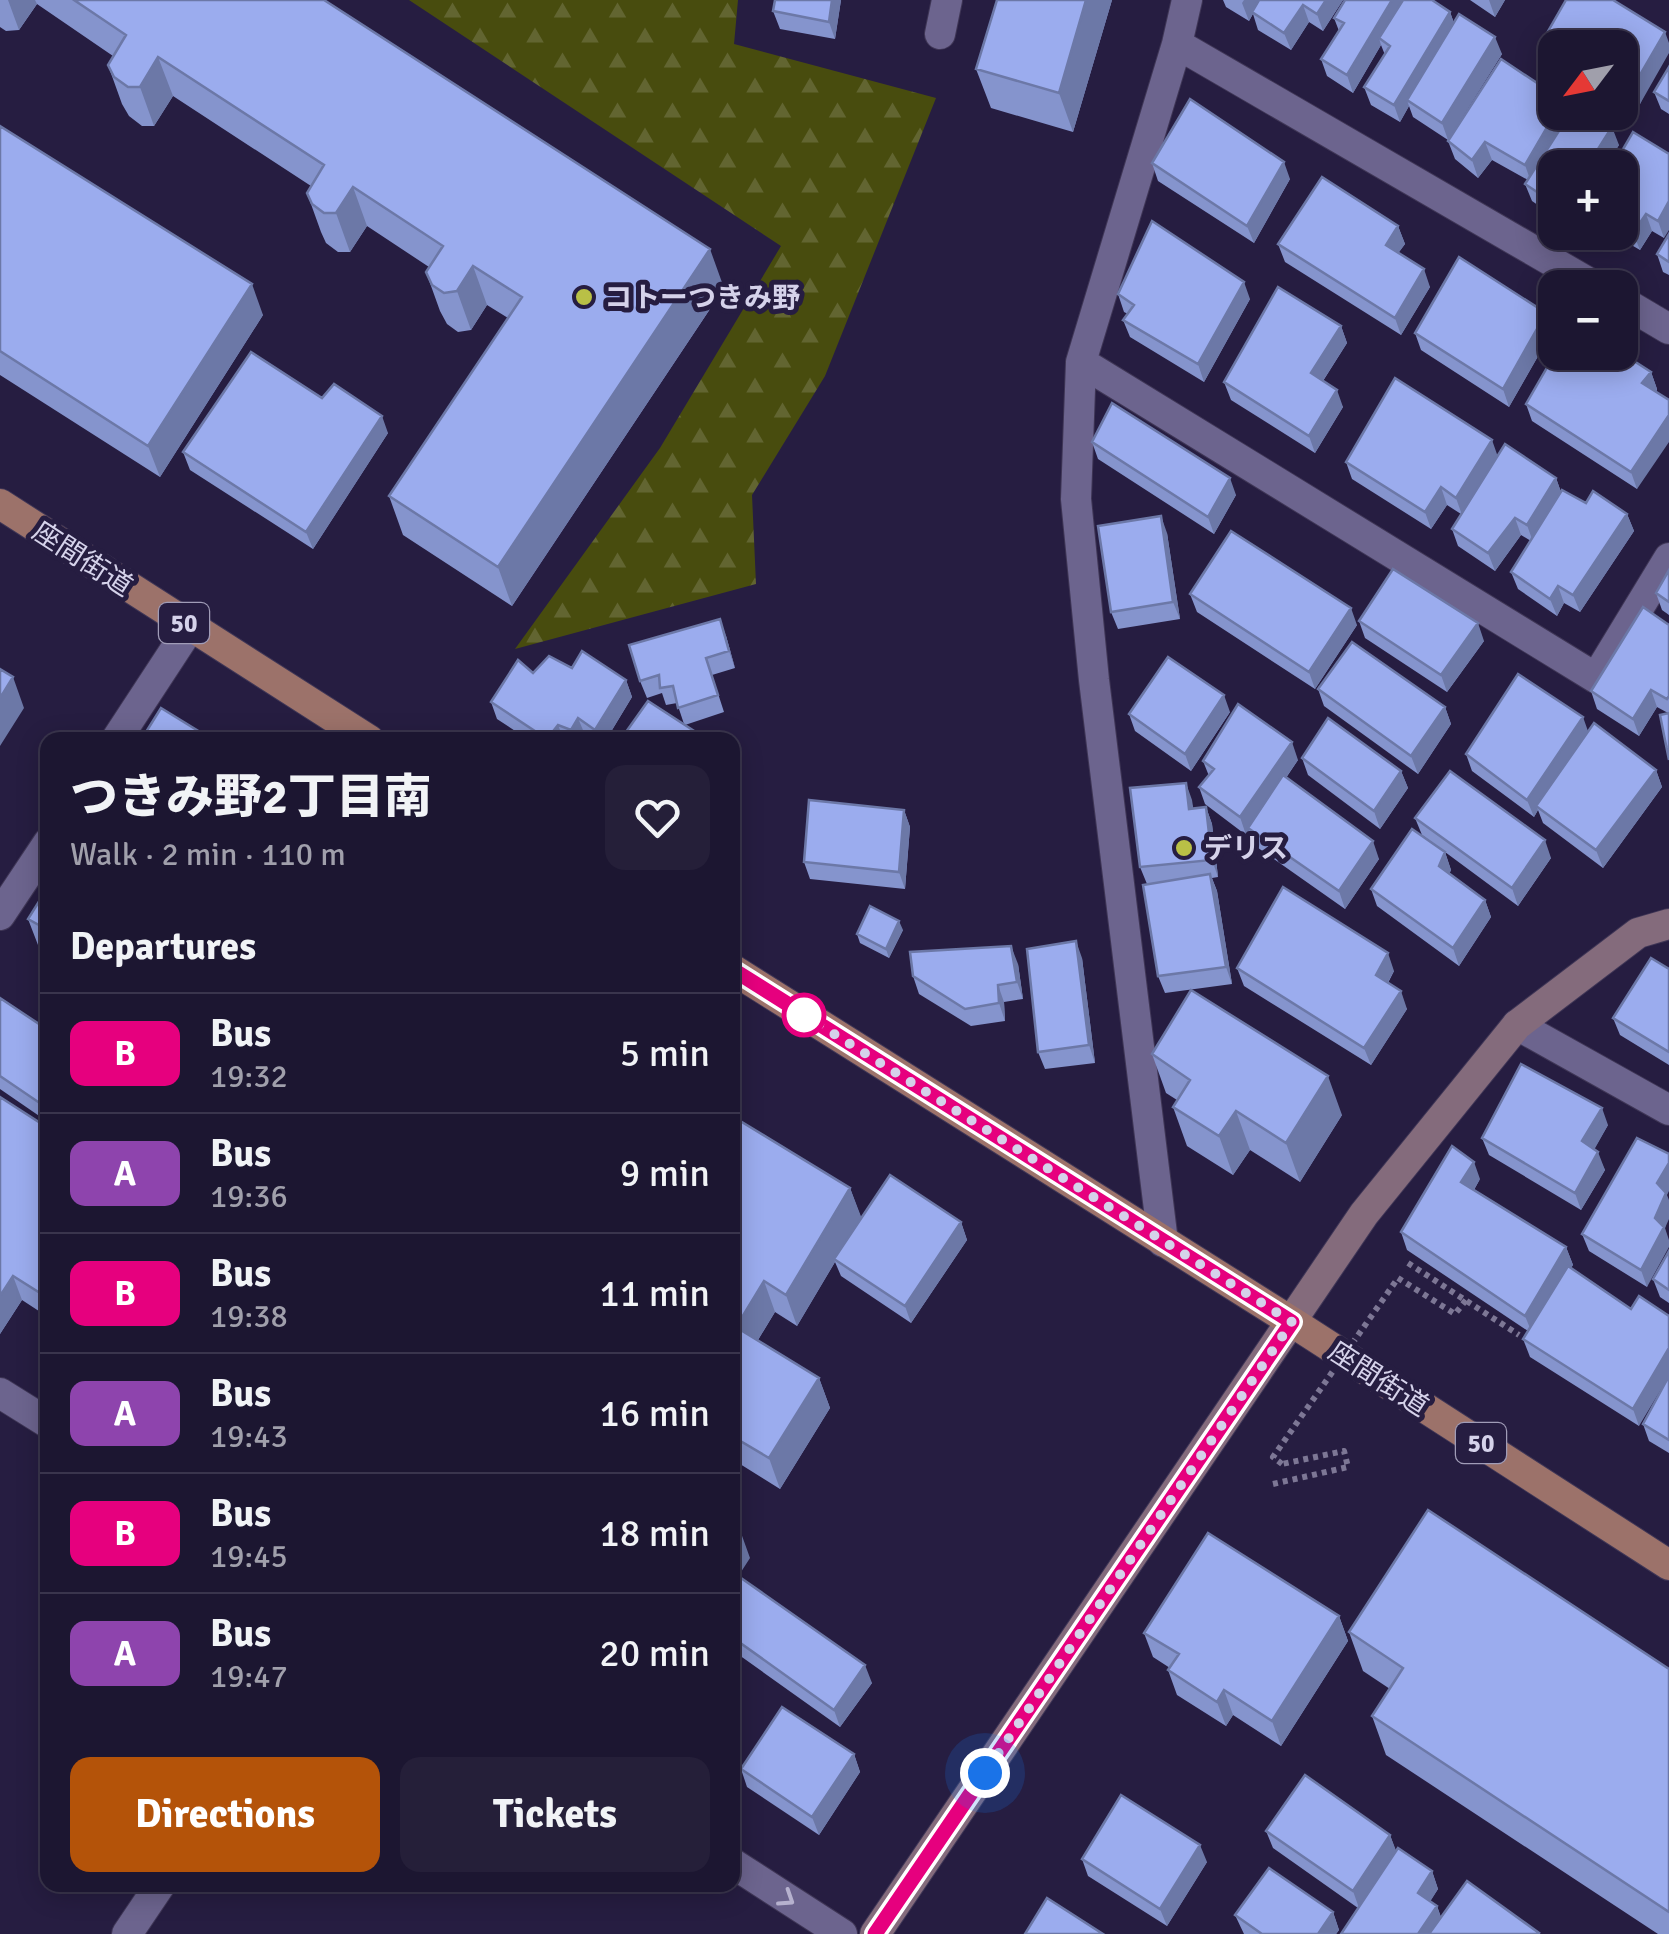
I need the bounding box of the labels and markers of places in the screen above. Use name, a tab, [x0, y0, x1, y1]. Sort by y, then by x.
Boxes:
place label: コトーつきみ野	[604, 281, 800, 315]
marker: コトーつきみ野	[573, 286, 595, 308]
place label: デリス	[1204, 832, 1288, 866]
marker: デリス	[1173, 837, 1195, 859]
unlabelled marker	[783, 994, 825, 1036]

